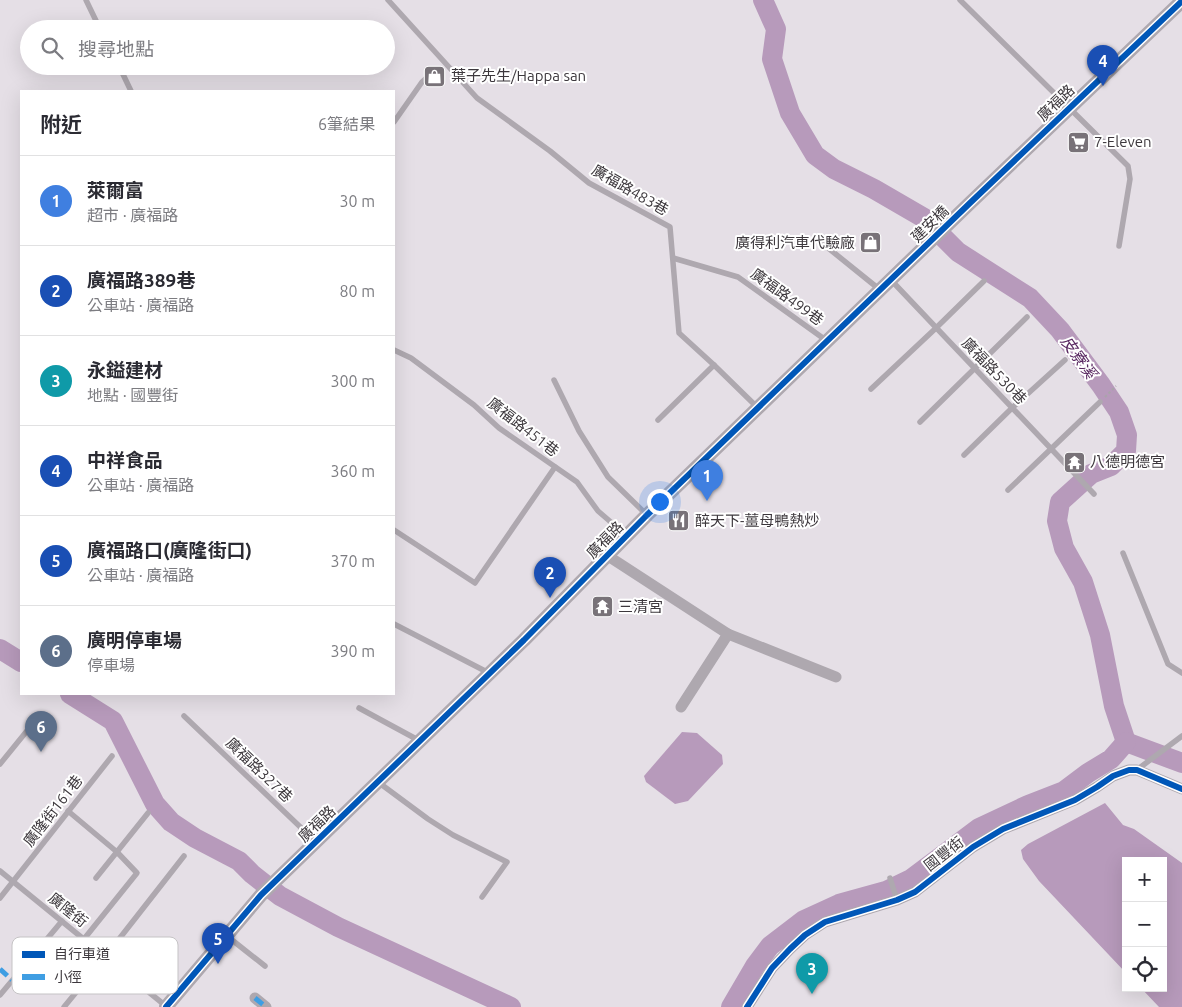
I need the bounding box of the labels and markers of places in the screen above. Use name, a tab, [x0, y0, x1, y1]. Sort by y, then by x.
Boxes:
pin: 4	[1087, 45, 1119, 86]
shop icon: 葉子先生/Happa san	[423, 64, 447, 88]
place label: 葉子先生/Happa san	[451, 67, 586, 84]
supermarket icon: 7-Eleven	[1066, 130, 1090, 154]
place label: 7-Eleven	[1094, 133, 1152, 150]
shop icon: 廣得利汽車代驗廠	[859, 231, 883, 255]
place label: 廣得利汽車代驗廠	[735, 234, 855, 251]
temple icon: 八德明德宮	[1062, 450, 1086, 474]
place label: 八德明德宮	[1090, 453, 1165, 470]
pin: 1	[691, 460, 723, 501]
restaurant icon: 醉天下-薑母鴨熱炒	[667, 509, 691, 533]
place label: 醉天下-薑母鴨熱炒	[695, 512, 819, 529]
pin: 2	[534, 557, 566, 598]
temple icon: 三清宮	[590, 595, 614, 619]
place label: 三清宮	[618, 598, 663, 615]
pin: 6	[25, 711, 57, 752]
pin: 5	[202, 923, 234, 964]
pin: 3	[796, 953, 828, 994]

